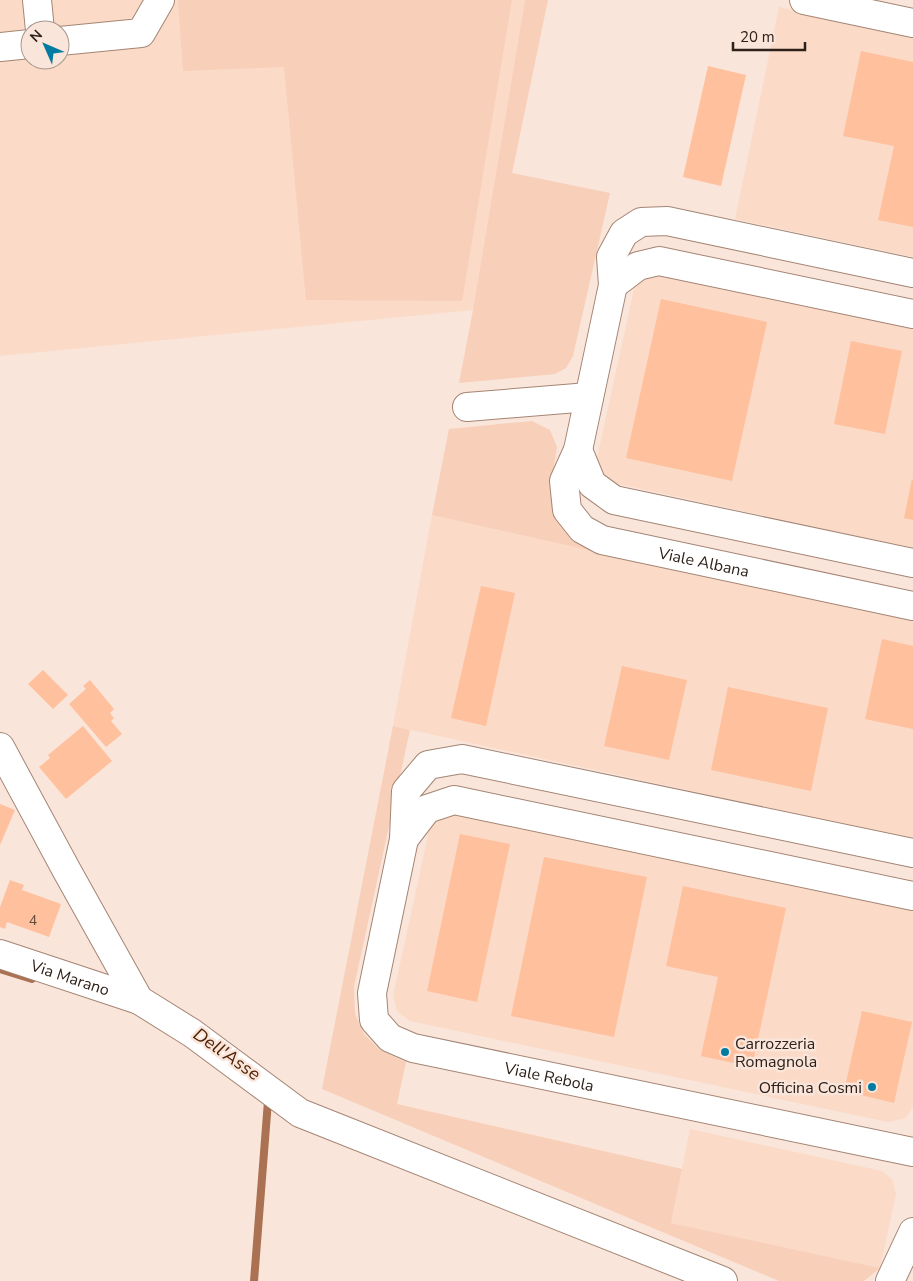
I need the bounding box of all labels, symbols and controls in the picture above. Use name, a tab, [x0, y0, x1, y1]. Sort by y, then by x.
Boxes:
north arrow	[20, 20, 70, 70]
scale bar	[733, 20, 806, 52]
text: N	[26, 26, 47, 47]
text: 20 m	[740, 27, 775, 47]
street label: Viale Albana	[655, 542, 751, 583]
house number: 4	[29, 911, 37, 930]
street label: Via Marano	[27, 955, 112, 1002]
water label: Dell'Asse	[189, 1022, 266, 1086]
place label: Carrozzeria Romagnola	[735, 1033, 817, 1073]
marker: Carrozzeria Romagnola	[719, 1046, 731, 1058]
street label: Viale Rebola	[501, 1057, 596, 1097]
place label: Officina Cosmi	[759, 1077, 862, 1099]
marker: Officina Cosmi	[866, 1081, 878, 1093]

